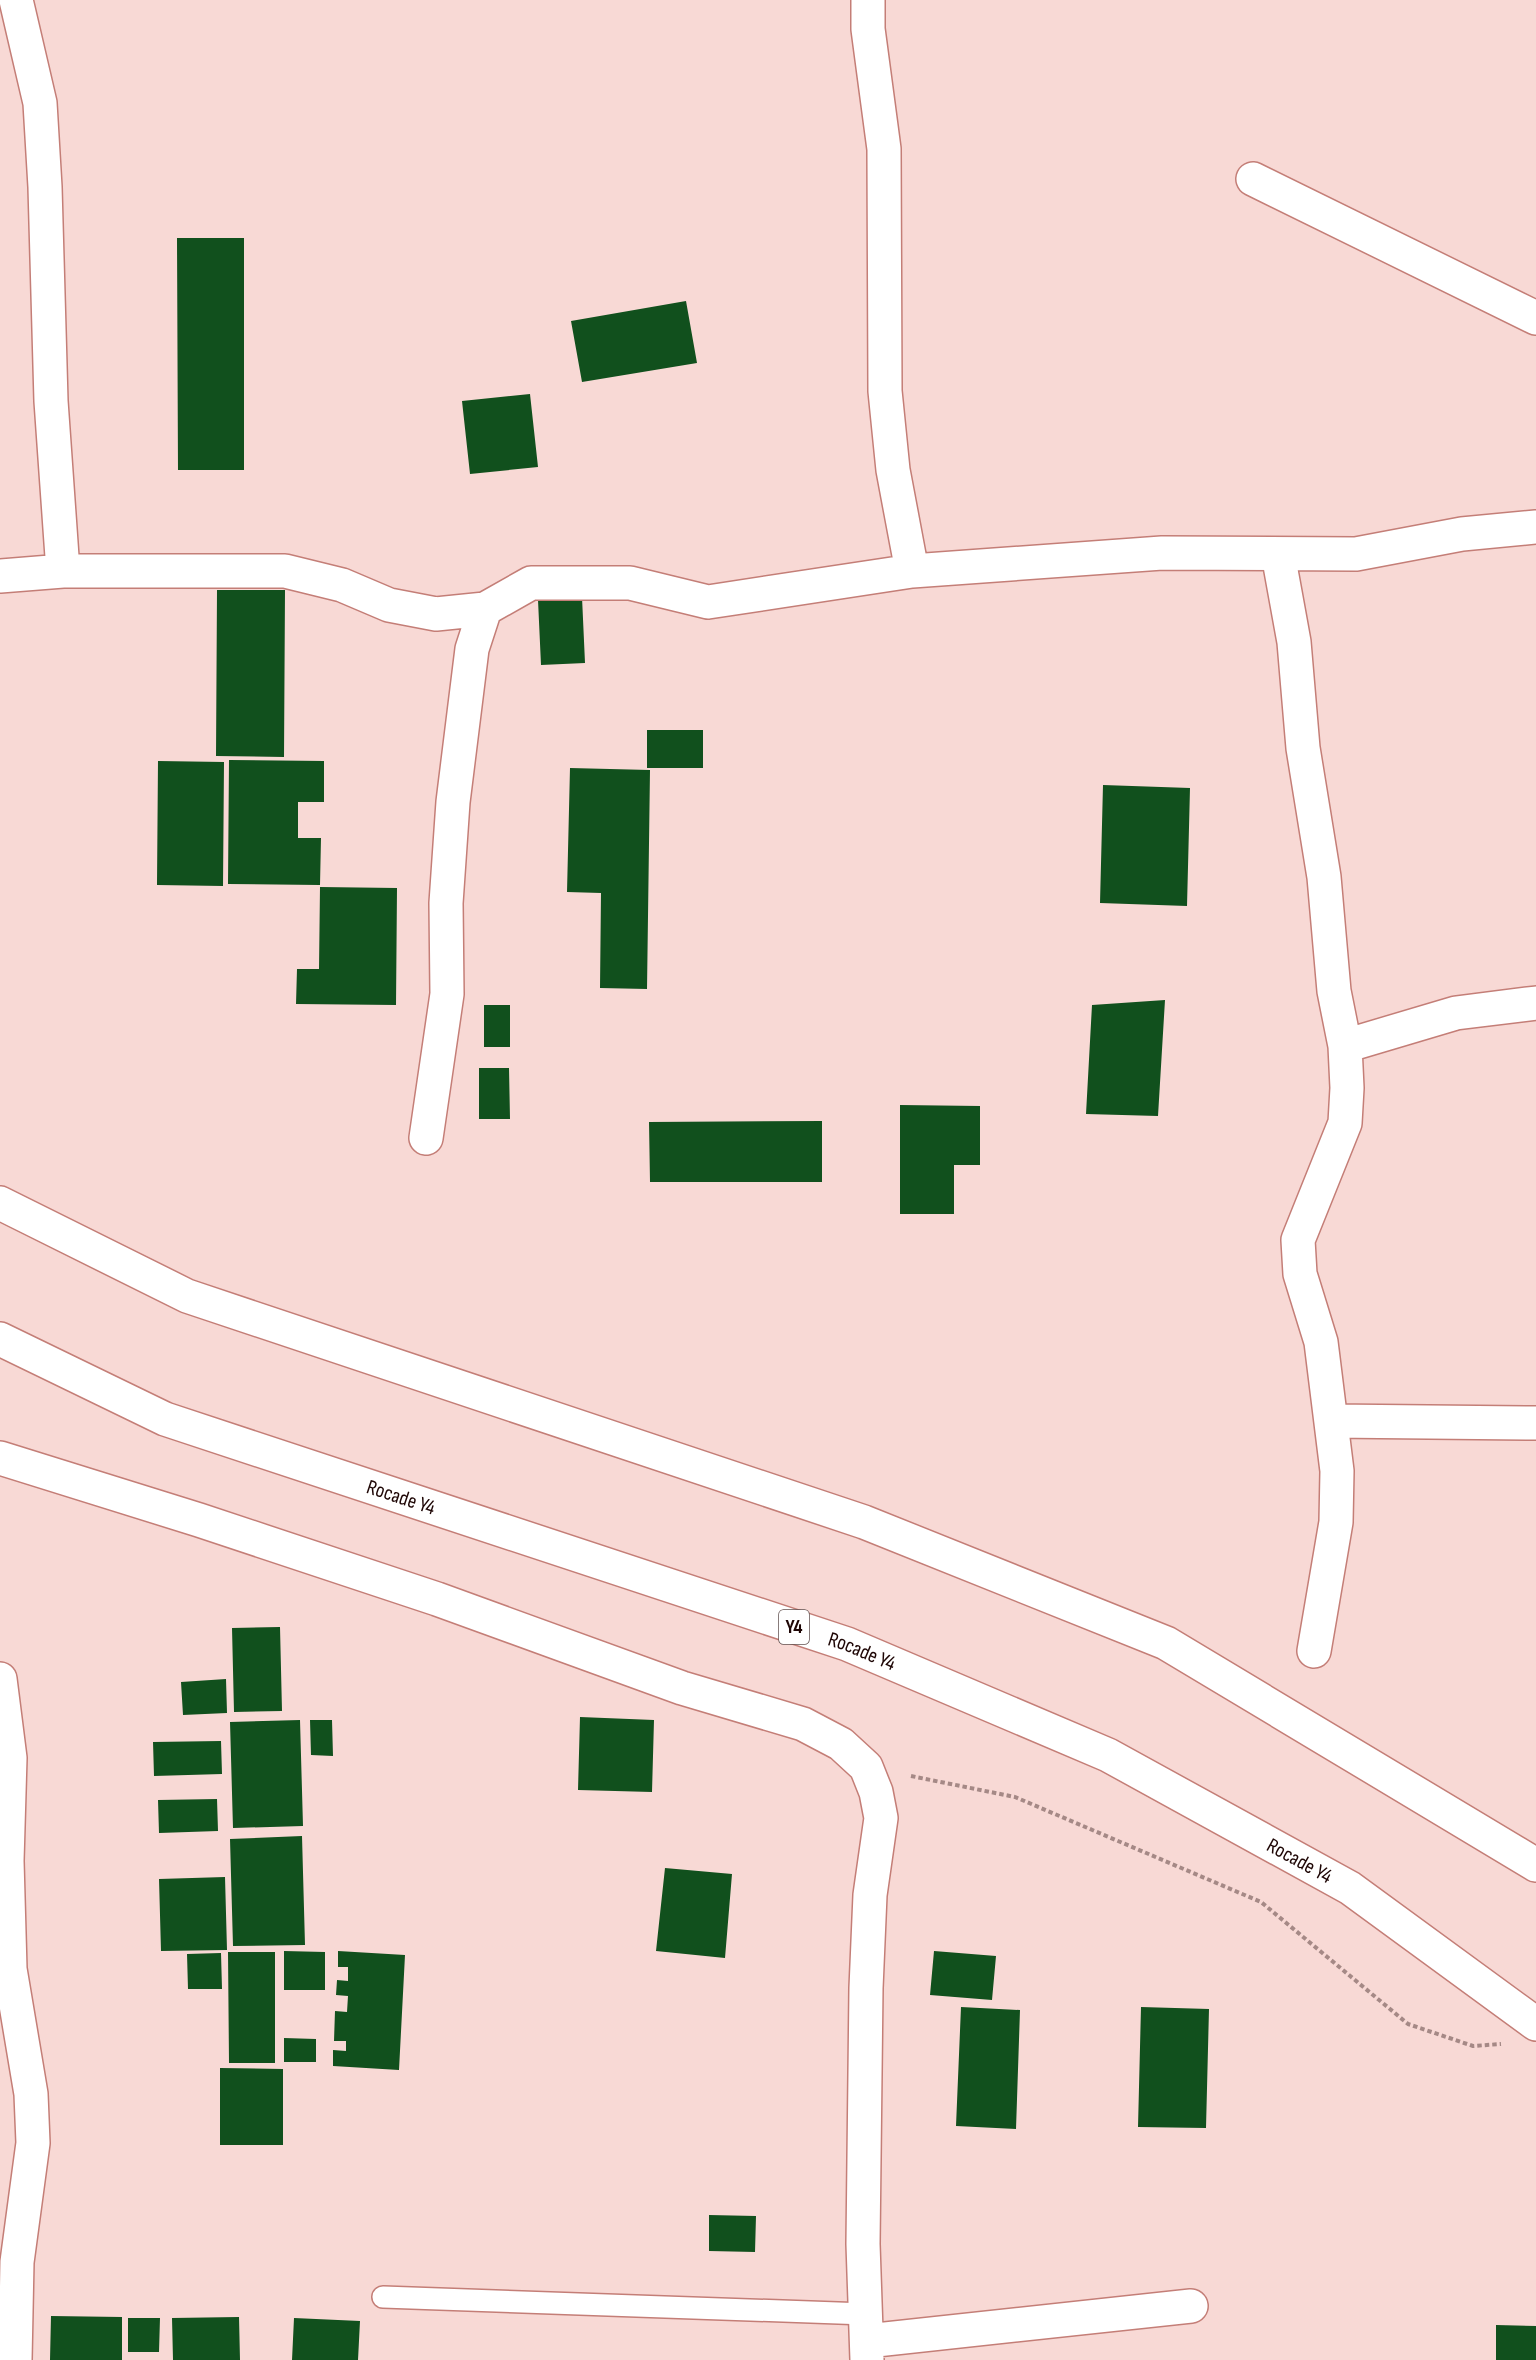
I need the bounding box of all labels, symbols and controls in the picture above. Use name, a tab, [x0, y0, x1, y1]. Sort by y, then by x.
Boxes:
street label: Rocade Y4	[363, 1474, 439, 1520]
road number: Y4	[779, 1610, 809, 1644]
street label: Rocade Y4	[825, 1626, 900, 1676]
street label: Rocade Y4	[1263, 1832, 1337, 1889]

